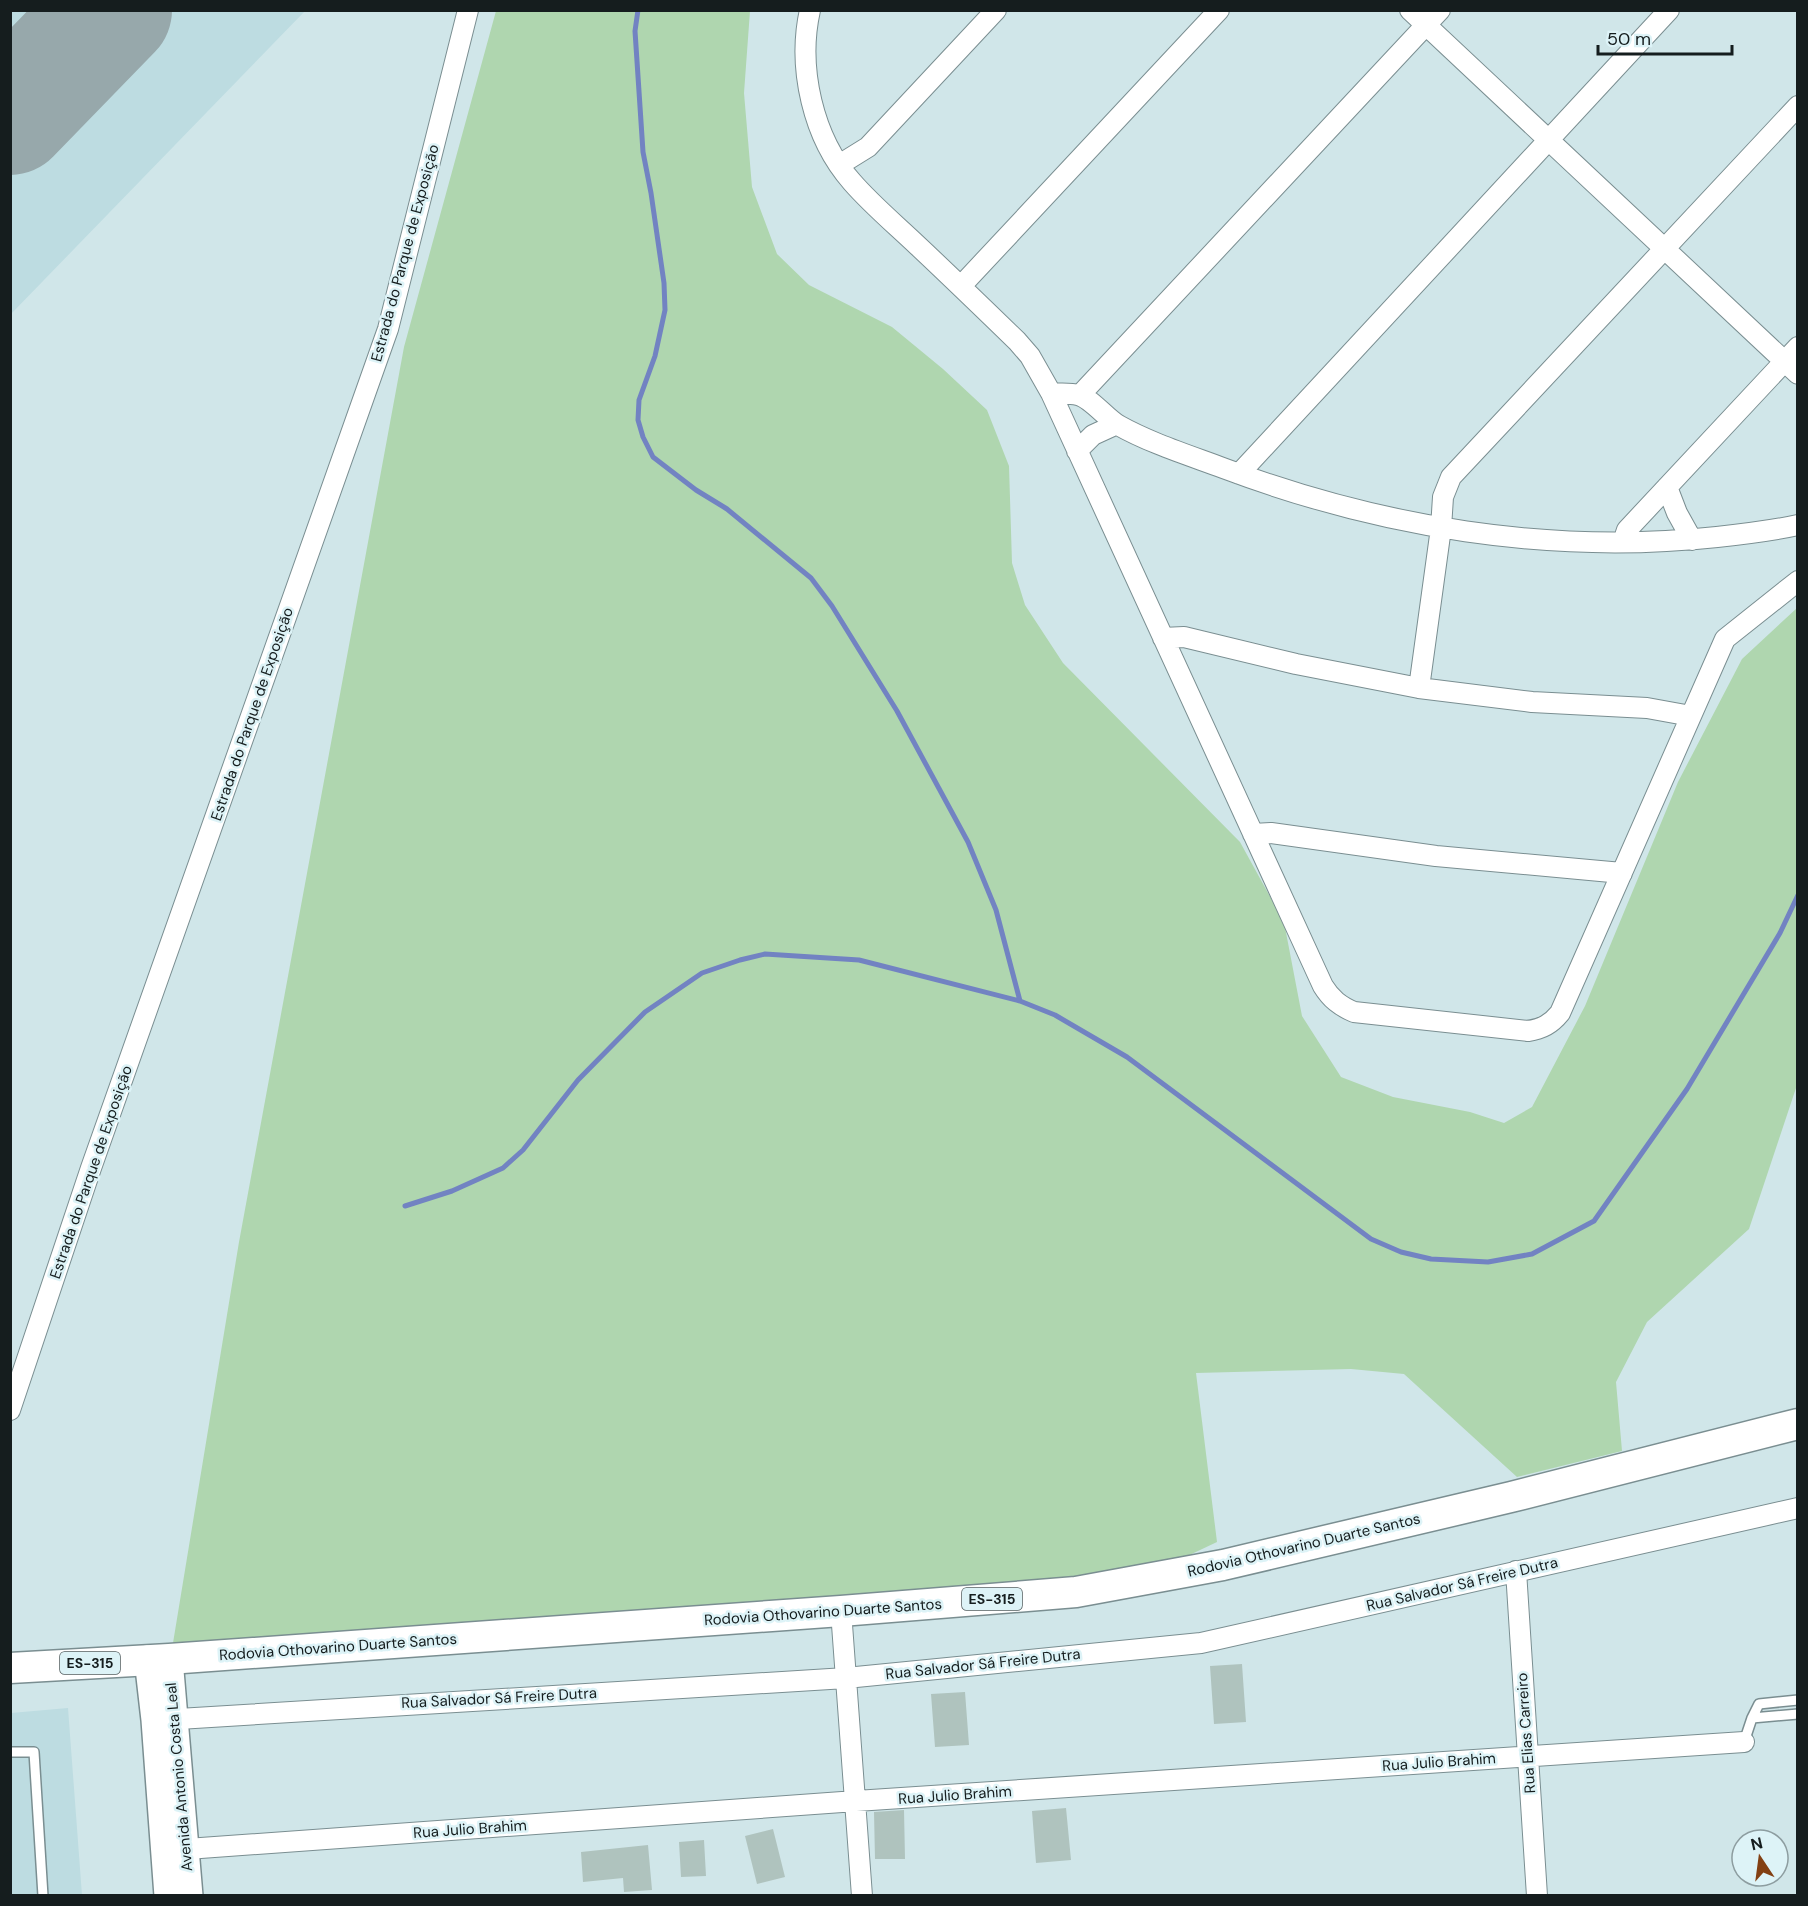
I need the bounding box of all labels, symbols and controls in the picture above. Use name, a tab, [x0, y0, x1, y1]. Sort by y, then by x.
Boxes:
scale bar	[1598, 18, 1732, 56]
text: 50 m	[1607, 27, 1651, 51]
street label: Estrada do Parque de Exposição	[366, 142, 444, 364]
street label: Estrada do Parque de Exposição	[206, 605, 298, 823]
street label: Estrada do Parque de Exposição	[45, 1063, 137, 1281]
street label: Rodovia Othovarino Duarte Santos	[1186, 1508, 1422, 1582]
street label: Rua Salvador Sá Freire Dutra	[1364, 1552, 1560, 1616]
road number: ES-315	[962, 1588, 1022, 1610]
street label: Rodovia Othovarino Duarte Santos	[703, 1594, 943, 1630]
street label: Rodovia Othovarino Duarte Santos	[218, 1629, 458, 1665]
street label: Rua Salvador Sá Freire Dutra	[885, 1644, 1081, 1684]
road number: ES-315	[60, 1652, 120, 1674]
street label: Rua Elias Carreiro	[1512, 1672, 1540, 1794]
street label: Avenida Antonio Costa Leal	[161, 1682, 197, 1872]
street label: Rua Salvador Sá Freire Dutra	[401, 1683, 597, 1713]
street label: Rua Julio Brahim	[1381, 1748, 1497, 1776]
street label: Rua Julio Brahim	[897, 1781, 1013, 1809]
street label: Rua Julio Brahim	[412, 1815, 528, 1843]
north arrow	[1730, 1828, 1790, 1888]
text: N	[1749, 1832, 1765, 1855]

